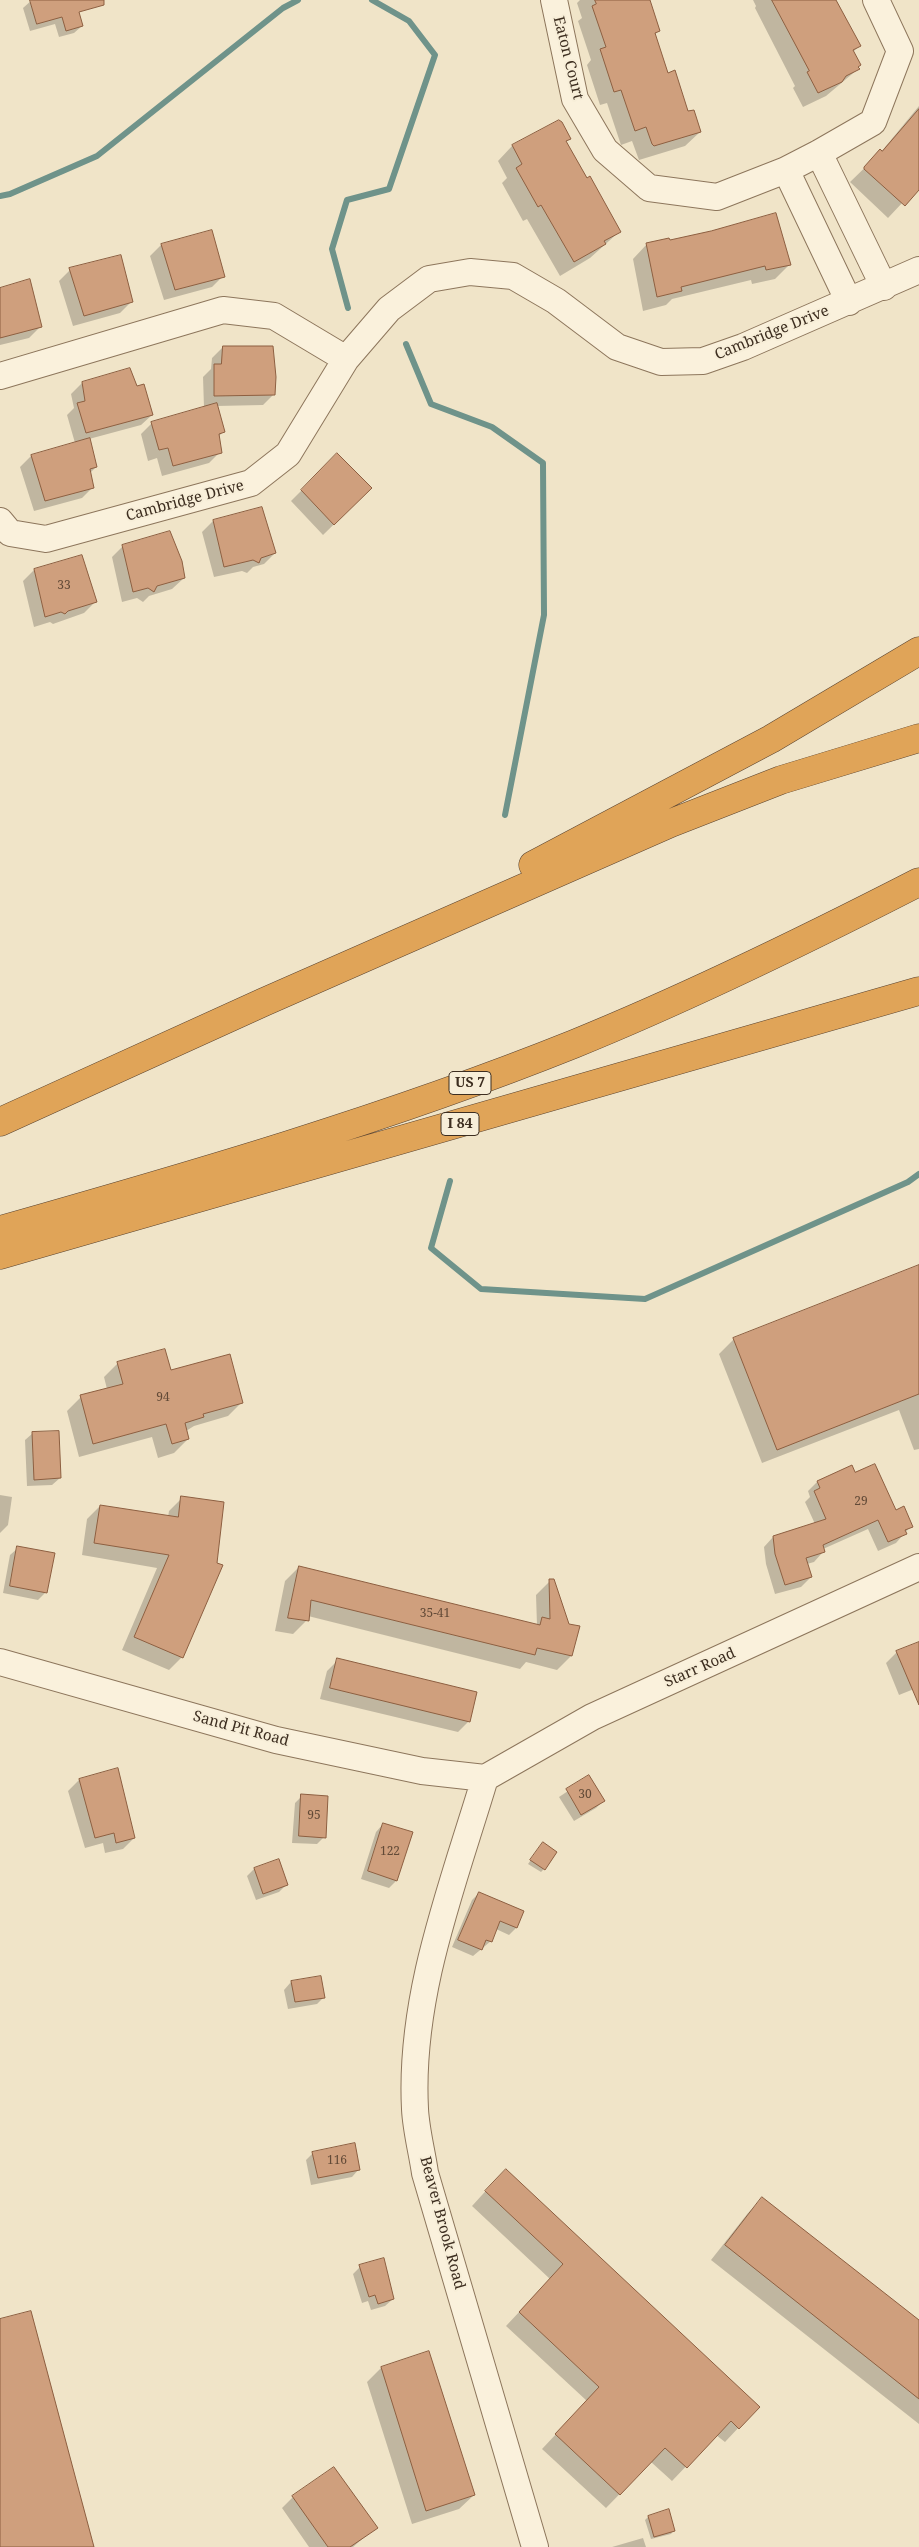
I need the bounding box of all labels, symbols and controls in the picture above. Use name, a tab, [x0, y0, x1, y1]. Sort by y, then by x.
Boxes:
street label: Eaton Court	[549, 15, 587, 101]
street label: Cambridge Drive	[712, 302, 832, 364]
street label: Cambridge Drive	[124, 477, 246, 525]
house number: 33	[57, 579, 71, 593]
road number: US 7	[449, 1072, 491, 1094]
road number: I 84	[441, 1112, 479, 1136]
house number: 94	[156, 1391, 170, 1405]
house number: 29	[854, 1495, 868, 1509]
house number: 35-41	[420, 1607, 450, 1621]
street label: Starr Road	[662, 1644, 738, 1692]
street label: Sand Pit Road	[191, 1708, 291, 1750]
house number: 30	[578, 1788, 592, 1802]
house number: 95	[307, 1809, 321, 1823]
house number: 122	[380, 1845, 400, 1859]
house number: 116	[327, 2154, 347, 2168]
street label: Beaver Brook Road	[416, 2155, 468, 2291]

